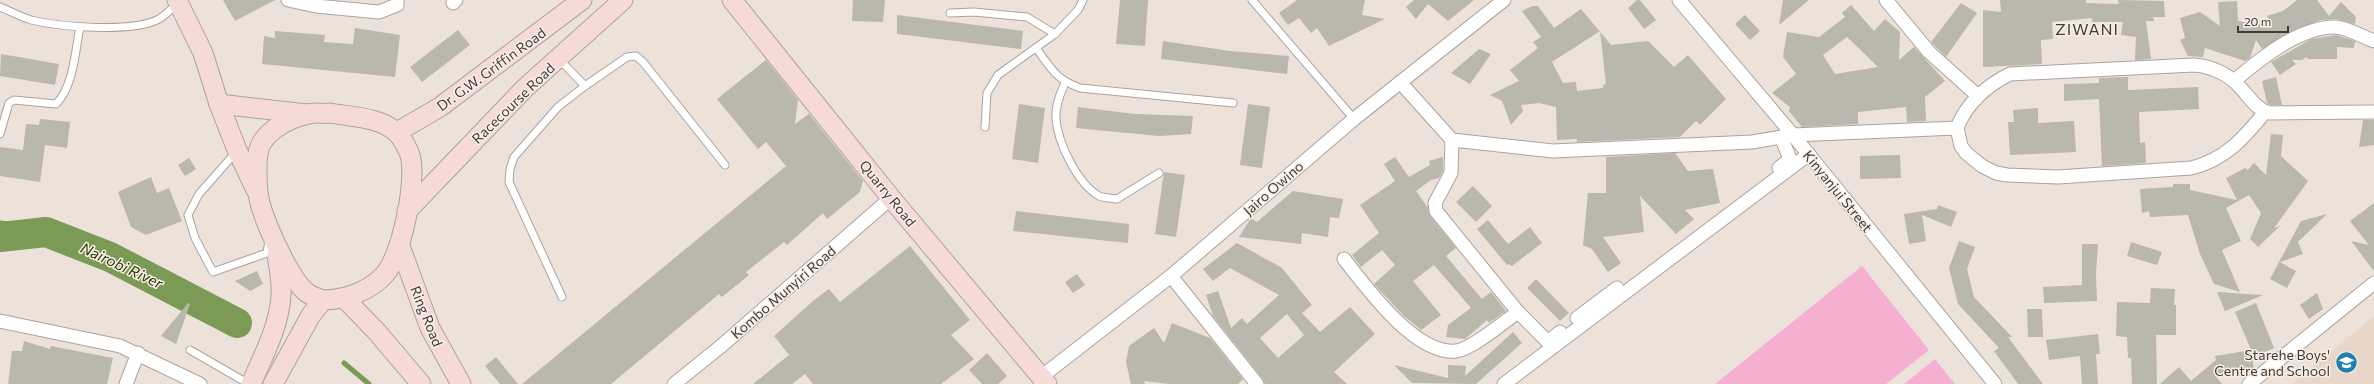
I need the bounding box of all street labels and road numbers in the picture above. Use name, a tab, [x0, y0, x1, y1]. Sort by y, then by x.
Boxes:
street label: Dr. G.W. Griffin Road	[433, 24, 549, 114]
street label: Racecourse Road	[468, 59, 558, 147]
street label: Kinyanjui Street	[1800, 147, 1876, 236]
street label: Quarry Road	[856, 156, 920, 230]
street label: Jairo Owino	[1239, 157, 1307, 219]
street label: Kombo Munyiri Road	[727, 242, 839, 342]
street label: Ring Road	[407, 283, 447, 349]

